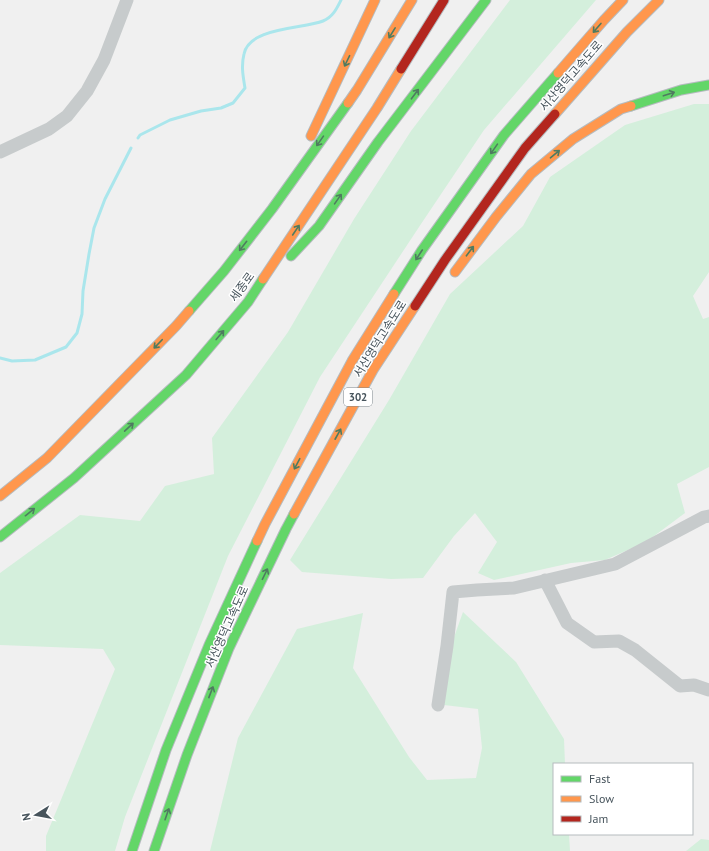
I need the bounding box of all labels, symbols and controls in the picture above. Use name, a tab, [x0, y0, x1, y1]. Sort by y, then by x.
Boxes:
one-way arrow	[592, 23, 601, 34]
one-way arrow	[388, 27, 396, 38]
street label: 서산영덕고속도로	[536, 37, 605, 114]
one-way arrow	[343, 55, 350, 67]
one-way arrow	[410, 89, 419, 100]
one-way arrow	[662, 89, 674, 97]
one-way arrow	[316, 136, 324, 147]
one-way arrow	[490, 143, 498, 154]
one-way arrow	[550, 149, 560, 158]
one-way arrow	[334, 194, 342, 205]
one-way arrow	[292, 225, 300, 236]
one-way arrow	[239, 241, 248, 252]
one-way arrow	[466, 246, 474, 257]
one-way arrow	[415, 249, 423, 261]
street label: 세종로	[226, 269, 257, 305]
street label: 서산영덕고속도로	[350, 297, 409, 380]
one-way arrow	[215, 330, 224, 340]
one-way arrow	[153, 339, 163, 349]
road number: 302	[344, 388, 372, 406]
one-way arrow	[124, 423, 134, 432]
one-way arrow	[335, 428, 343, 440]
one-way arrow	[293, 457, 301, 469]
one-way arrow	[25, 508, 36, 517]
one-way arrow	[262, 568, 269, 580]
street label: 서산영덕고속도로	[202, 583, 251, 670]
one-way arrow	[208, 687, 216, 699]
legend	[553, 763, 693, 835]
text: Fast	[589, 771, 610, 786]
text: Slow	[589, 791, 614, 806]
north arrow	[16, 795, 56, 835]
one-way arrow	[163, 808, 171, 820]
text: Jam	[588, 811, 608, 826]
text: N	[19, 812, 34, 822]

